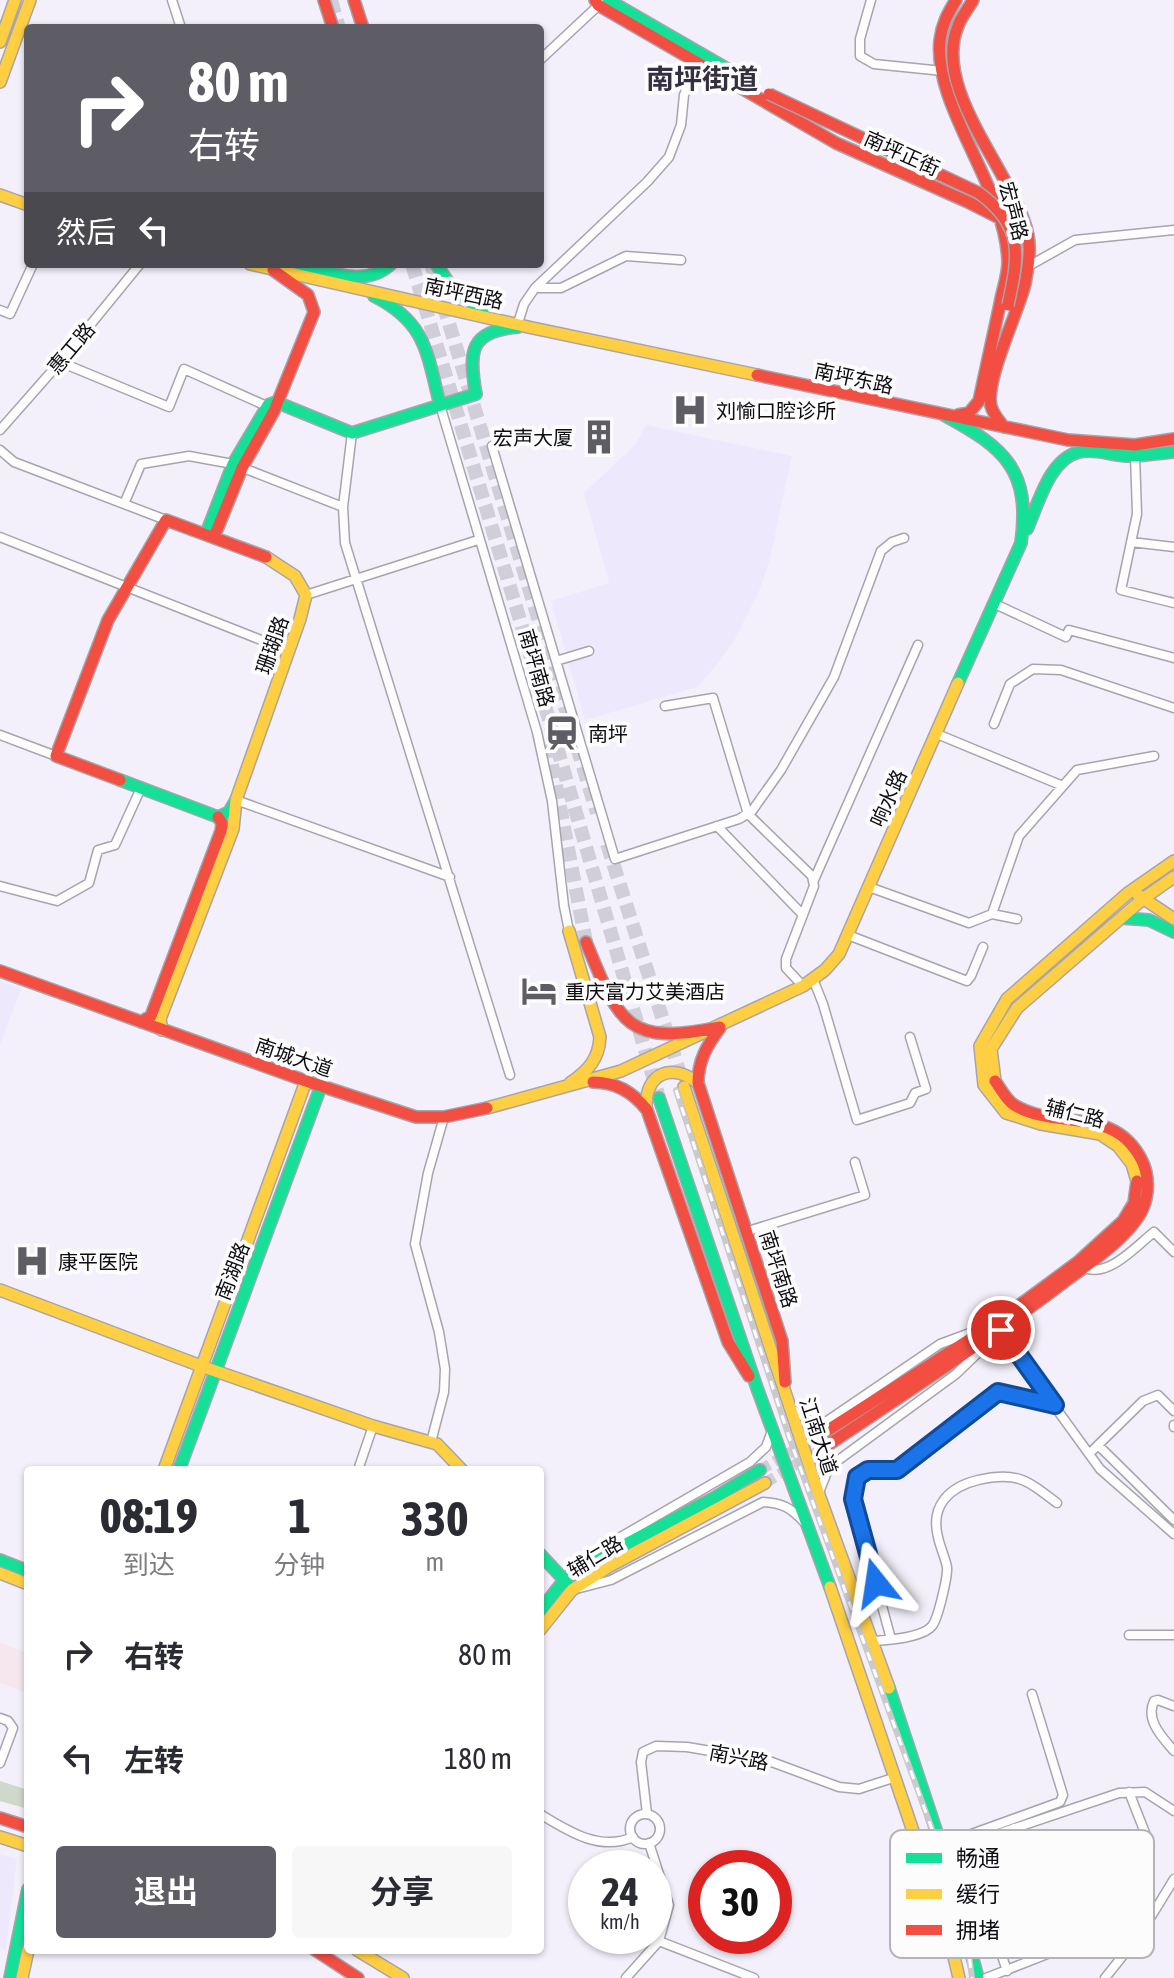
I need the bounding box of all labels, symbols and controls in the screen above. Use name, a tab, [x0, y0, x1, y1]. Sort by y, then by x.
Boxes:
text: 80 m	[188, 50, 289, 114]
icon: right	[56, 56, 160, 160]
district label: 南坪街道	[646, 63, 758, 95]
text: 右转	[188, 124, 260, 166]
street label: 南坪正街	[861, 126, 943, 180]
street label: 宏声路	[995, 179, 1033, 243]
icon: left	[132, 208, 176, 252]
text: 然后	[56, 215, 116, 249]
street label: 南坪西路	[422, 273, 506, 313]
street label: 惠工路	[43, 318, 99, 378]
street label: 南坪东路	[812, 358, 896, 398]
hospital icon: 刘愉口腔诊所	[671, 391, 709, 429]
place label: 刘愉口腔诊所	[716, 399, 836, 422]
building icon: 宏声大厦	[580, 418, 618, 456]
place label: 宏声大厦	[493, 426, 573, 449]
street label: 珊瑚路	[251, 613, 293, 677]
street label: 南坪南路	[515, 626, 559, 710]
station icon: 南坪	[543, 714, 581, 752]
place label: 南坪	[588, 722, 628, 745]
street label: 响水路	[865, 766, 911, 830]
hotel icon: 重庆富力艾美酒店	[520, 972, 558, 1010]
place label: 重庆富力艾美酒店	[565, 980, 725, 1003]
street label: 南城大道	[252, 1033, 336, 1081]
street label: 辅仁路	[1043, 1095, 1107, 1131]
street label: 南坪南路	[756, 1227, 802, 1311]
street label: 南湖路	[211, 1239, 253, 1303]
hospital icon: 康平医院	[13, 1242, 51, 1280]
place label: 康平医院	[58, 1250, 138, 1273]
pin	[967, 1296, 1035, 1364]
icon: arrive	[979, 1308, 1023, 1352]
street label: 江南大道	[796, 1394, 842, 1478]
text: 08:19	[99, 1488, 198, 1543]
text: 1	[288, 1488, 311, 1543]
text: 330	[401, 1491, 469, 1546]
street label: 辅仁路	[563, 1531, 627, 1581]
position arrow	[834, 1541, 918, 1625]
text: m	[425, 1547, 444, 1577]
text: 到达	[123, 1550, 175, 1580]
text: 分钟	[274, 1550, 326, 1580]
icon: right	[56, 1632, 100, 1676]
text: 80 m	[458, 1637, 512, 1671]
text: 右转	[124, 1639, 184, 1673]
icon: left	[56, 1736, 100, 1780]
street label: 南兴路	[707, 1740, 771, 1774]
text: 180 m	[444, 1741, 512, 1775]
text: 左转	[124, 1743, 184, 1777]
legend	[890, 1830, 1154, 1958]
text: 畅通	[956, 1845, 1000, 1871]
button: 退出	[56, 1846, 276, 1938]
button: 分享	[292, 1846, 512, 1938]
speed limit sign: 30	[688, 1850, 792, 1954]
text: 24	[601, 1869, 639, 1914]
text: 缓行	[956, 1881, 1000, 1907]
text: km/h	[600, 1910, 640, 1933]
text: 拥堵	[956, 1917, 1000, 1943]

